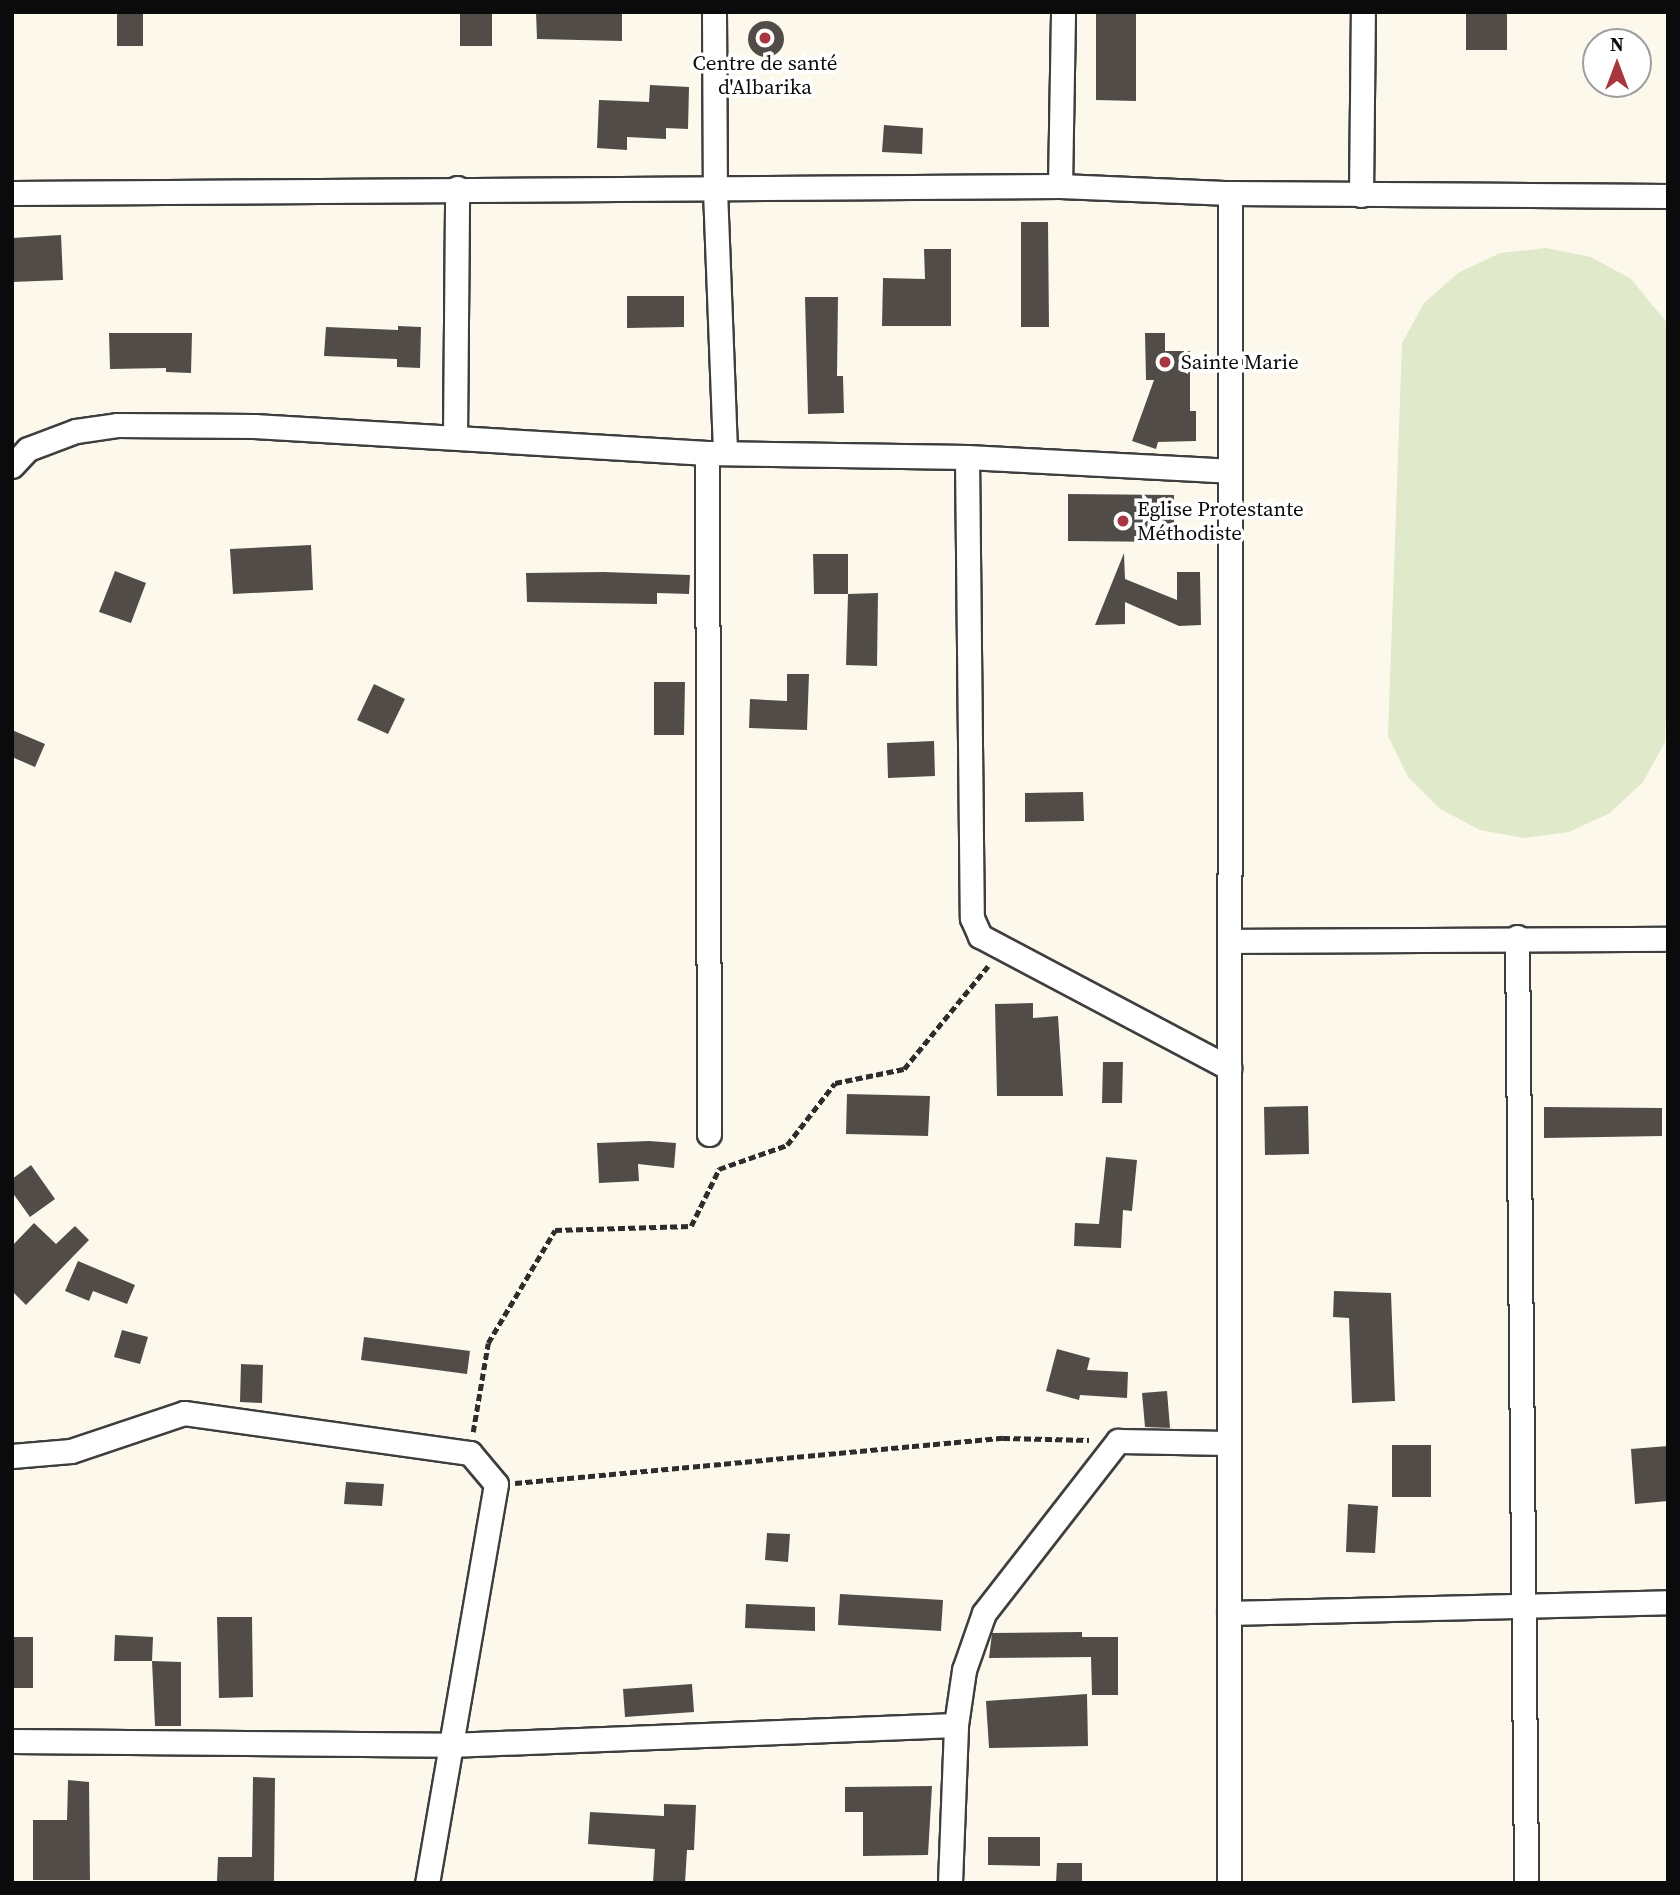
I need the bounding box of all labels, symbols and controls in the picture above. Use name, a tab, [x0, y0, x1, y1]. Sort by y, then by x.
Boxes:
marker: Centre de santé d'Albarika	[755, 28, 775, 48]
north arrow	[1582, 28, 1652, 98]
text: N	[1610, 31, 1624, 57]
place label: Centre de santé d'Albarika	[692, 50, 838, 100]
place label: Sainte Marie	[1181, 349, 1299, 375]
marker: Sainte Marie	[1155, 352, 1175, 372]
place label: Eglise Protestante Méthodiste	[1137, 496, 1304, 546]
marker: Eglise Protestante Méthodiste	[1115, 513, 1131, 529]

